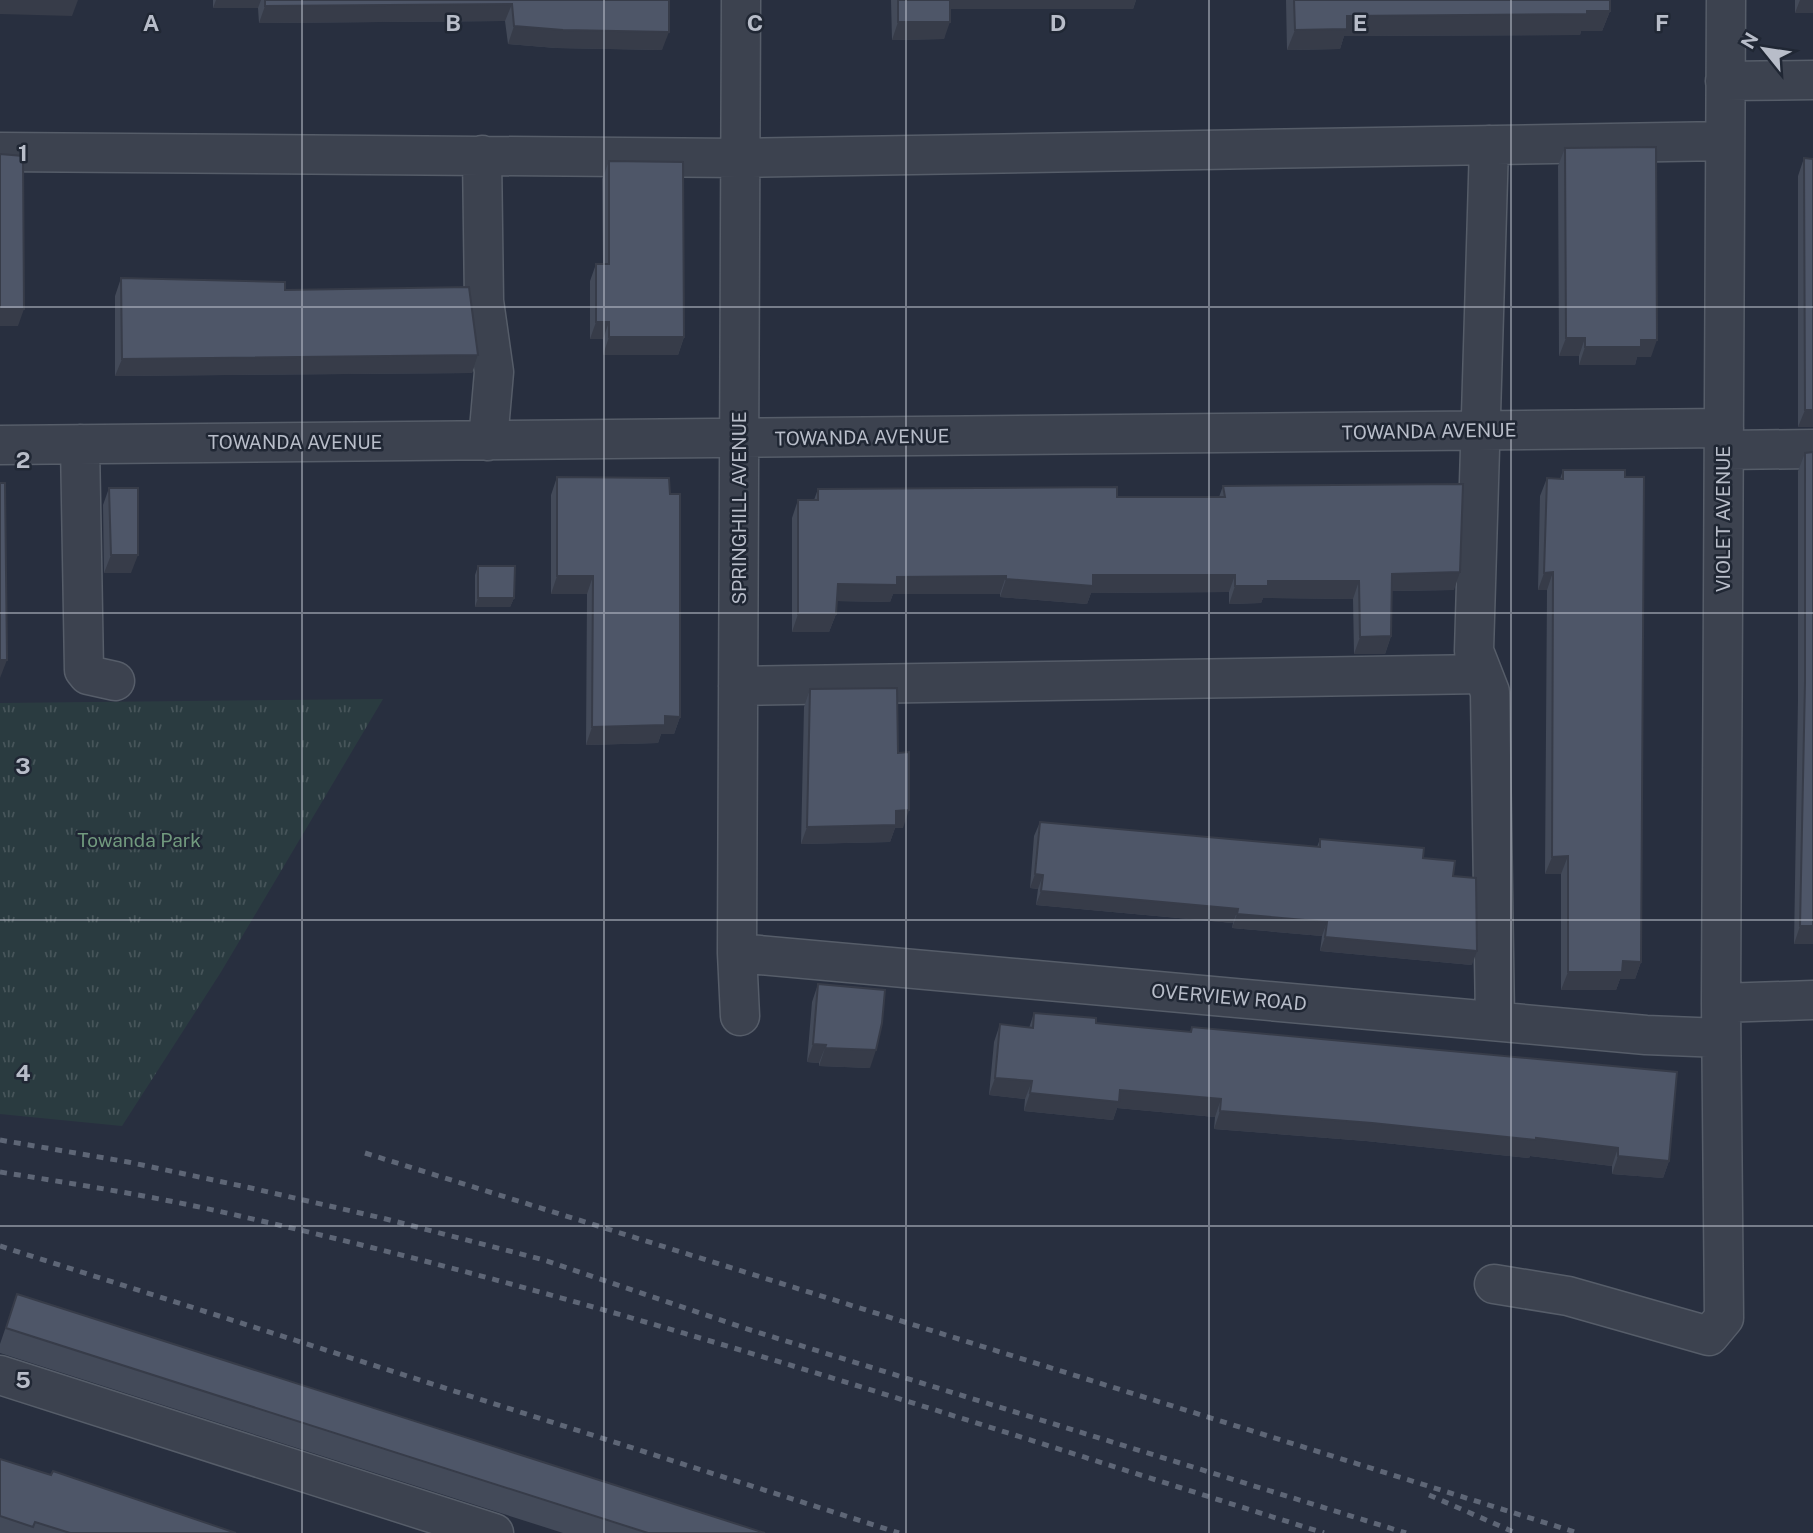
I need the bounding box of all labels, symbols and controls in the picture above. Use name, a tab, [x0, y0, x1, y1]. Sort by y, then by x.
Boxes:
text: A	[143, 9, 160, 36]
text: B	[445, 9, 461, 36]
text: C	[747, 9, 763, 36]
text: D	[1050, 9, 1066, 36]
text: E	[1353, 9, 1367, 36]
text: F	[1655, 9, 1669, 36]
north arrow	[1729, 14, 1799, 84]
text: N	[1736, 29, 1763, 52]
text: 1	[18, 139, 28, 166]
street label: SPRINGHILL AVENUE	[728, 411, 750, 605]
street label: TOWANDA AVENUE	[1341, 418, 1517, 444]
street label: TOWANDA AVENUE	[774, 424, 950, 450]
street label: TOWANDA AVENUE	[208, 431, 382, 453]
text: 2	[16, 446, 30, 473]
street label: VIOLET AVENUE	[1712, 446, 1734, 592]
text: 3	[15, 752, 31, 779]
park label: Towanda Park	[77, 829, 201, 851]
street label: OVERVIEW ROAD	[1150, 979, 1308, 1015]
text: 4	[15, 1059, 31, 1086]
text: 5	[15, 1366, 31, 1393]

